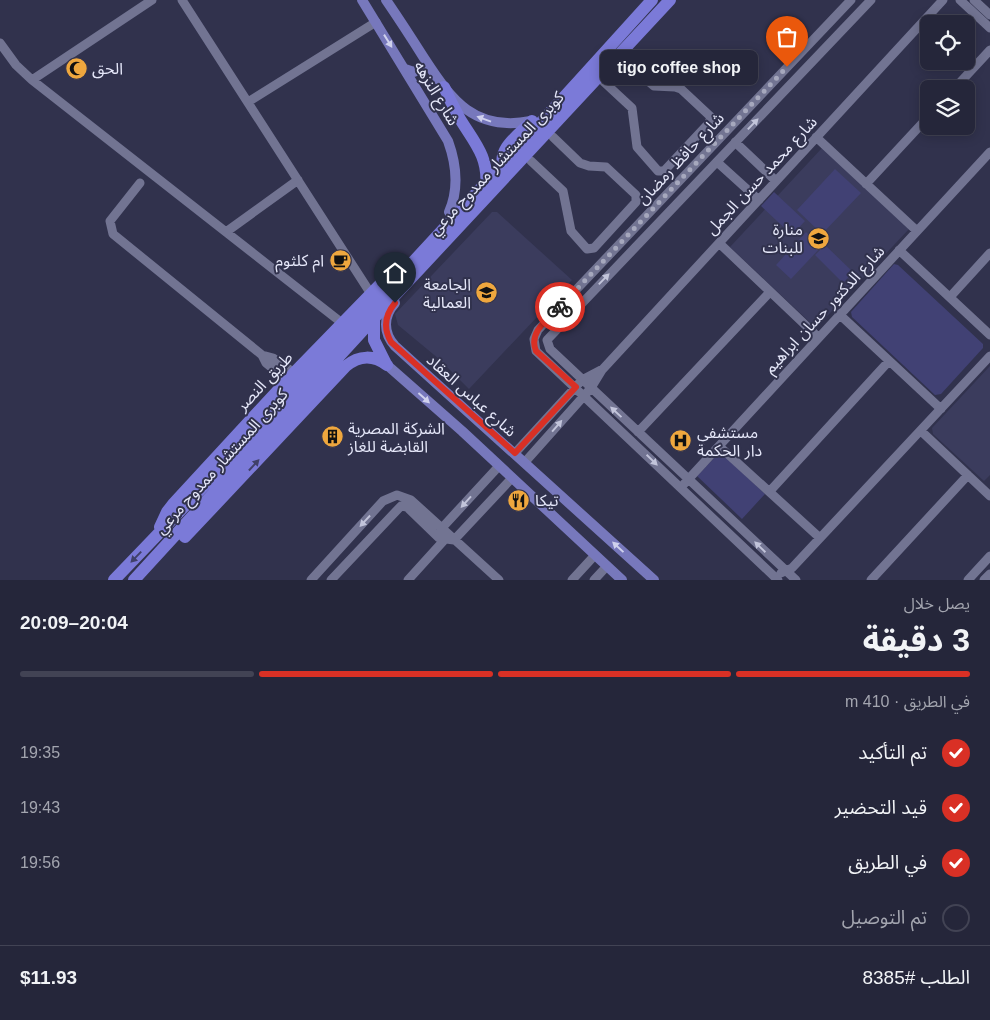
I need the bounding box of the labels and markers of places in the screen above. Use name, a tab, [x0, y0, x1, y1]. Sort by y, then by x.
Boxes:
pin	[766, 16, 808, 67]
callout: tigo coffee shop	[600, 50, 757, 84]
mosque icon: الحق	[64, 56, 88, 80]
place label: الحق	[92, 60, 123, 79]
place label: منارة للبنات	[763, 221, 803, 256]
school or university icon: منارة للبنات	[807, 226, 831, 250]
cafe icon: ام كلثوم	[328, 248, 352, 272]
place label: ام كلثوم	[275, 252, 324, 273]
pin	[374, 252, 416, 303]
place label: الجامعة العمالية	[423, 276, 471, 311]
school or university icon: الجامعة العمالية	[475, 281, 499, 305]
place label: الشركة المصرية القابضة للغاز	[347, 420, 445, 456]
place label: مستشفي دار الحكمة	[697, 424, 762, 460]
building icon: الشركة المصرية القابضة للغاز	[320, 425, 344, 449]
hospital icon: مستشفي دار الحكمة	[669, 429, 693, 453]
restaurant icon: تيكا	[507, 488, 531, 512]
place label: تيكا	[535, 492, 559, 509]

